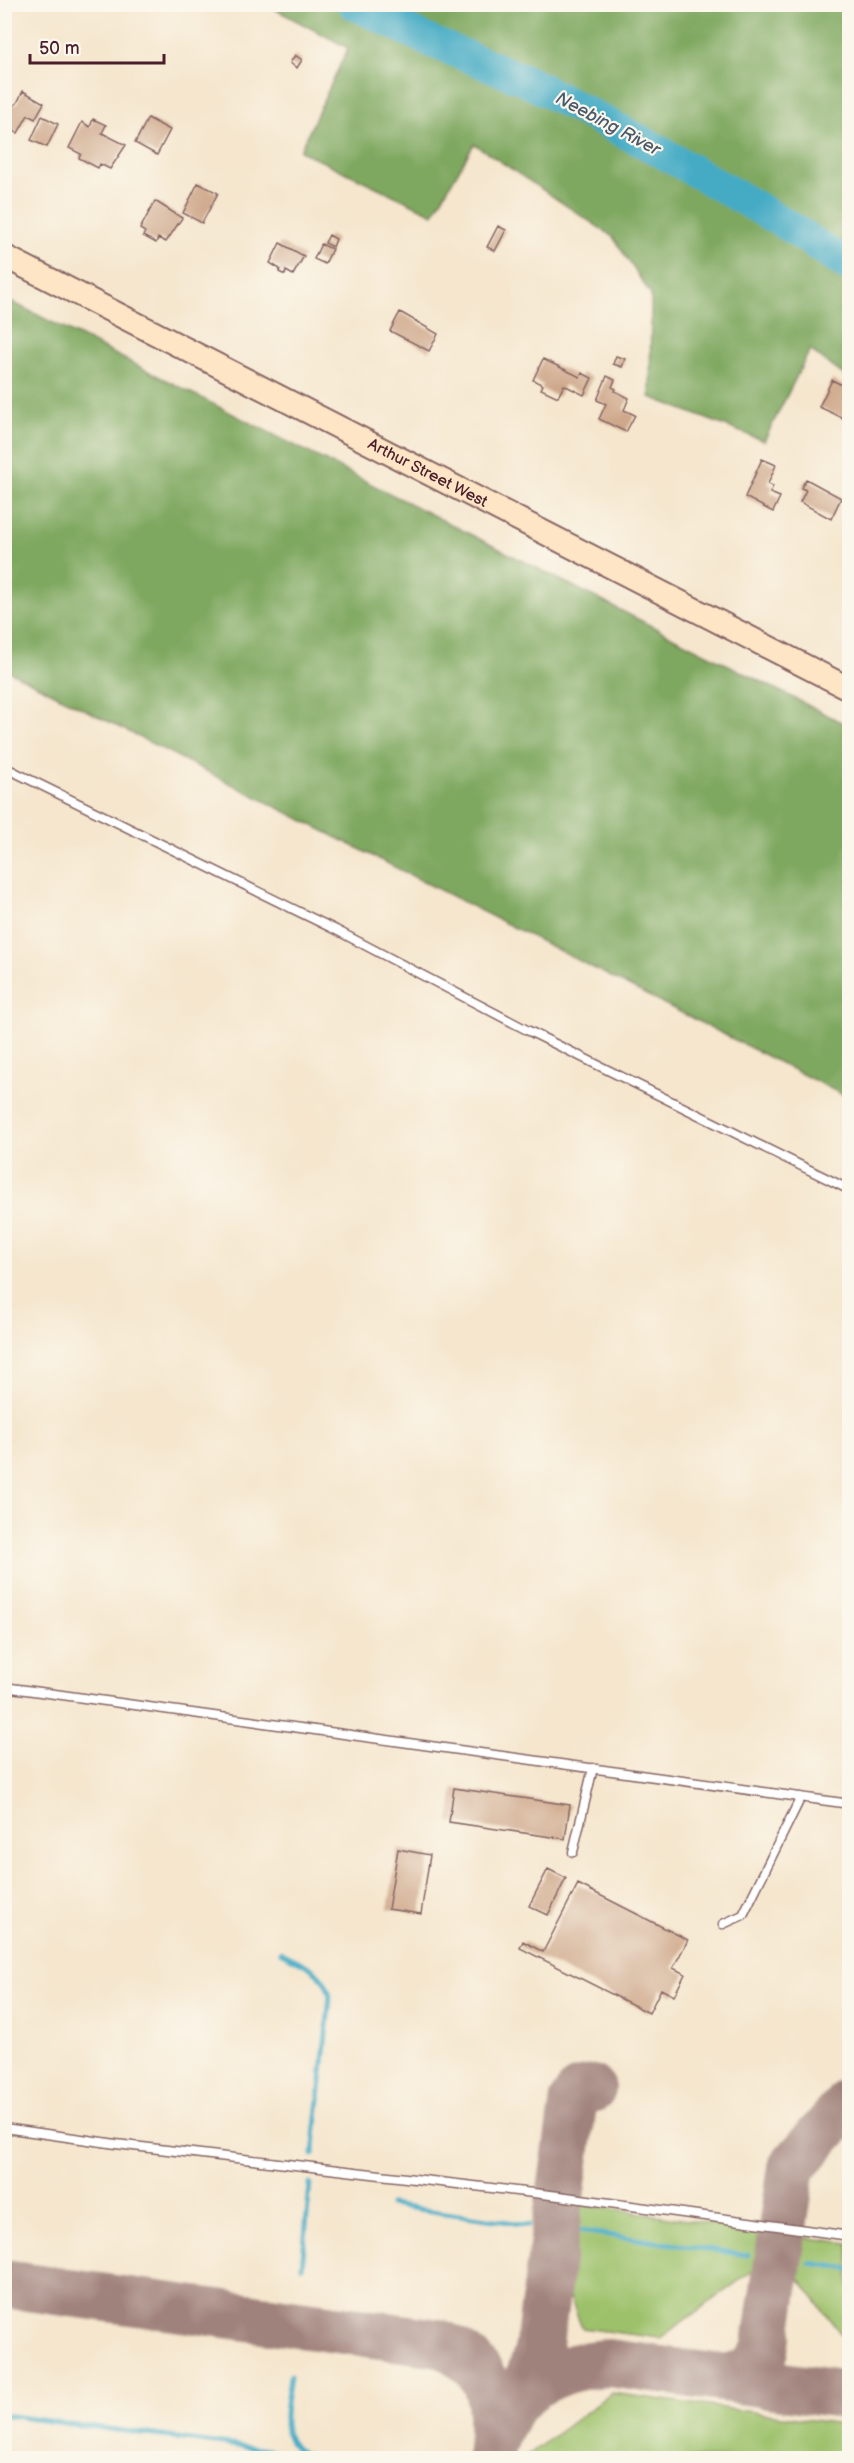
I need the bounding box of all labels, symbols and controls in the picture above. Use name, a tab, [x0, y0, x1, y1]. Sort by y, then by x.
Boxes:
scale bar	[30, 27, 164, 65]
text: 50 m	[39, 38, 80, 59]
water label: Neebing River	[552, 88, 665, 161]
street label: Arthur Street West	[365, 434, 491, 511]

